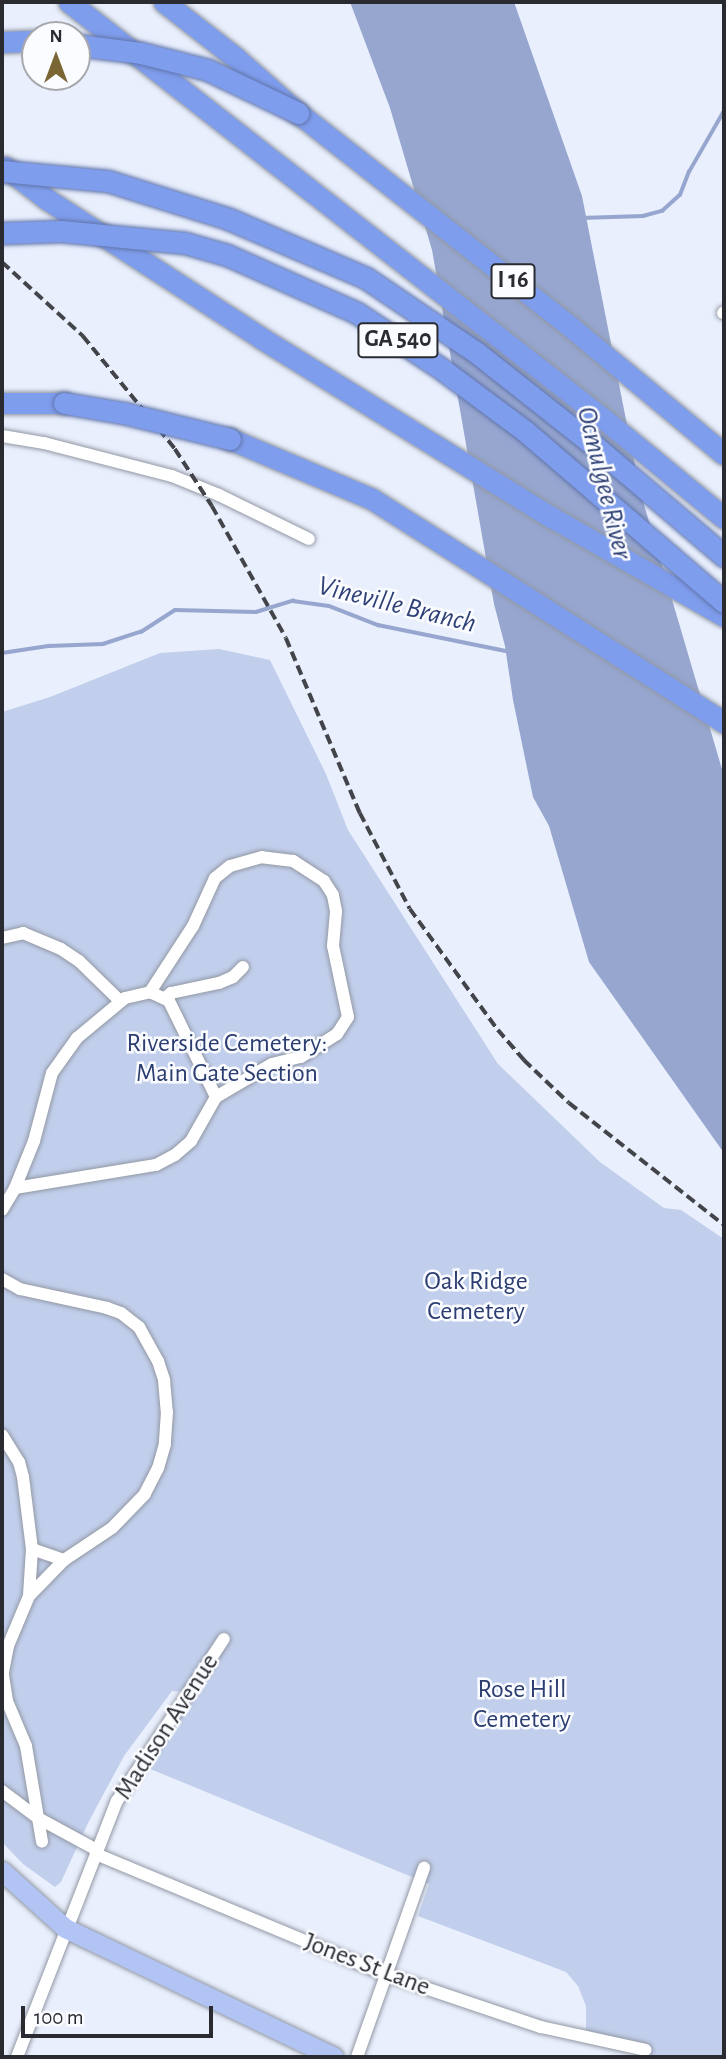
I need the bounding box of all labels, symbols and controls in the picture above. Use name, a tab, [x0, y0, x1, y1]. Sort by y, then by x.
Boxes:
north arrow	[21, 21, 91, 91]
text: N	[49, 27, 63, 46]
road number: I 16	[490, 260, 536, 302]
road number: GA 540	[356, 320, 440, 360]
water label: Ocmulgee River	[569, 403, 639, 563]
water label: Vineville Branch	[314, 569, 480, 641]
park label: Riverside Cemetery: Main Gate Section	[127, 1028, 327, 1090]
park label: Oak Ridge Cemetery	[424, 1266, 528, 1328]
street label: Madison Avenue	[108, 1648, 226, 1806]
park label: Rose Hill Cemetery	[473, 1674, 571, 1736]
street label: Jones St Lane	[300, 1927, 434, 2003]
scale bar	[24, 1993, 217, 2037]
text: 100 m	[34, 2007, 84, 2028]

